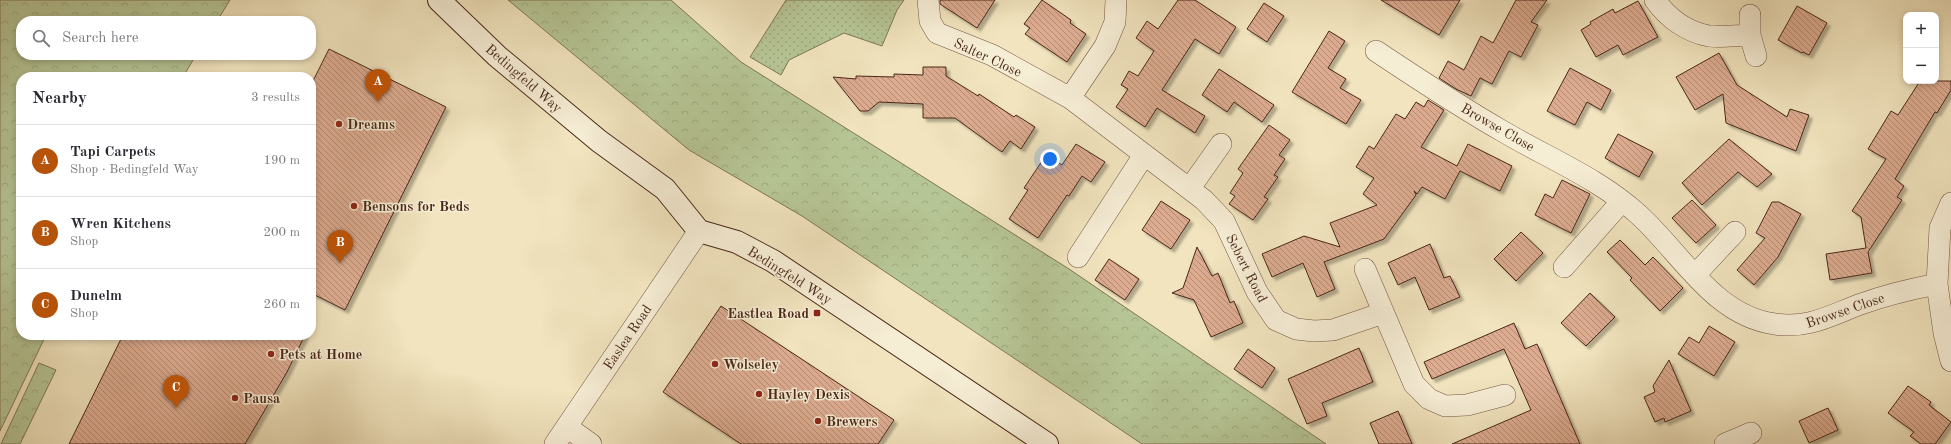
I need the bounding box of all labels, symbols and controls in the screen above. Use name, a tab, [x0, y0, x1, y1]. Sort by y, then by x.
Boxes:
map controls	[1903, 12, 1939, 84]
button: +	[1903, 12, 1939, 48]
search box	[16, 16, 316, 60]
icon: search	[30, 27, 52, 49]
text: Search here	[62, 31, 139, 46]
street label: Salter Close	[952, 36, 1024, 80]
street label: Bedingfeld Way	[482, 42, 565, 116]
button: −	[1903, 48, 1939, 84]
pin: A	[365, 69, 391, 102]
text: Nearby	[32, 90, 87, 107]
text: 3 results	[251, 91, 300, 104]
street label: Browse Close	[1458, 101, 1537, 154]
place label: Dreams	[347, 118, 395, 132]
marker: Dreams	[334, 119, 344, 129]
text: Tapi Carpets	[70, 145, 156, 160]
your location	[1040, 149, 1060, 169]
text: A	[40, 154, 50, 167]
text: 190 m	[263, 154, 300, 167]
text: Shop · Bedingfeld Way	[70, 163, 199, 176]
place label: Bensons for Beds	[362, 200, 469, 214]
marker: Bensons for Beds	[349, 201, 359, 211]
text: Wren Kitchens	[70, 217, 171, 232]
text: B	[40, 226, 50, 239]
text: 200 m	[263, 226, 300, 239]
pin: B	[327, 230, 353, 263]
street label: Sebert Road	[1223, 232, 1269, 305]
text: Shop	[70, 235, 98, 248]
street label: Bedingfeld Way	[745, 244, 835, 308]
text: Dunelm	[70, 289, 122, 304]
street label: Browse Close	[1804, 291, 1886, 331]
text: C	[41, 298, 49, 311]
text: 260 m	[263, 298, 300, 311]
street label: Easlea Road	[601, 303, 655, 373]
text: Shop	[70, 307, 98, 320]
place label: Eastlea Road	[727, 307, 809, 321]
marker: Eastlea Road	[812, 308, 822, 318]
place label: Pets at Home	[279, 348, 362, 362]
marker: Pets at Home	[266, 349, 276, 359]
place label: Wolseley	[723, 358, 779, 372]
marker: Wolseley	[710, 359, 720, 369]
pin: C	[163, 375, 189, 408]
place label: Hayley Dexis	[767, 388, 850, 402]
marker: Hayley Dexis	[754, 389, 764, 399]
place label: Pausa	[243, 392, 280, 406]
marker: Pausa	[230, 393, 240, 403]
place label: Brewers	[826, 415, 877, 429]
marker: Brewers	[813, 416, 823, 426]

